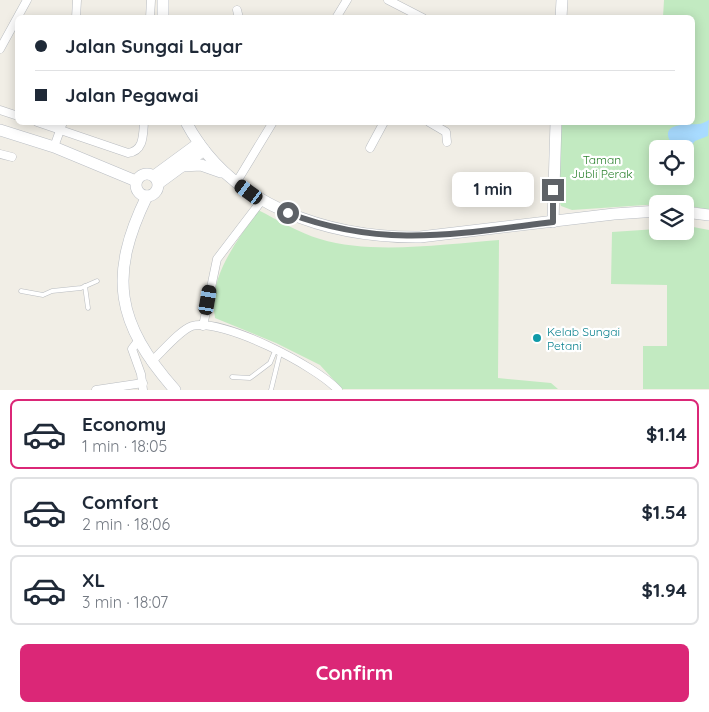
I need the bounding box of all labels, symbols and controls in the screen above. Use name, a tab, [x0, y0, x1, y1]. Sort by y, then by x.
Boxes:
text: Jalan Sungai Layar	[65, 34, 243, 58]
text: Jalan Pegawai	[65, 83, 198, 107]
map controls	[649, 140, 694, 240]
button: locate	[649, 140, 694, 185]
park label: Taman Jubli Perak	[571, 152, 633, 181]
callout: 1 min	[453, 172, 536, 208]
car	[232, 177, 265, 207]
text: 1 min	[474, 179, 512, 199]
route end	[542, 179, 564, 201]
button: layers	[649, 195, 694, 240]
route start	[277, 202, 299, 224]
car	[198, 284, 217, 316]
place label: Kelab Sungai Petani	[547, 324, 620, 353]
marker: Kelab Sungai Petani	[531, 332, 543, 344]
icon: car	[22, 412, 67, 457]
text: Economy	[82, 412, 166, 436]
text: $1.14	[646, 422, 687, 446]
text: 1 min · 18:05	[82, 436, 167, 456]
icon: car	[22, 490, 67, 535]
text: Comfort	[82, 490, 159, 514]
text: $1.54	[641, 500, 687, 524]
text: 2 min · 18:06	[82, 514, 170, 534]
icon: car	[22, 568, 67, 613]
text: XL	[82, 568, 105, 592]
text: $1.94	[642, 578, 687, 602]
text: 3 min · 18:07	[82, 592, 168, 612]
button: Confirm	[20, 644, 689, 702]

